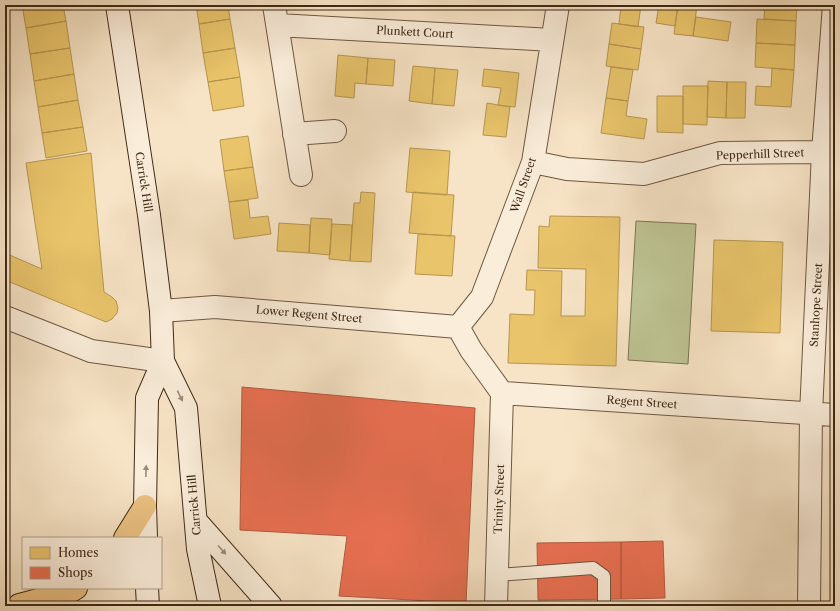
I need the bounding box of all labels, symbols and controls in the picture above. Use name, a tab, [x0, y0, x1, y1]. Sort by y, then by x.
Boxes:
street label: Plunkett Court	[376, 23, 454, 41]
street label: Pepperhill Street	[716, 145, 805, 163]
street label: Carrick Hill	[132, 151, 156, 214]
street label: Wall Street	[507, 155, 539, 215]
street label: Stanhope Street	[807, 263, 825, 347]
street label: Lower Regent Street	[255, 302, 363, 326]
one-way arrow	[177, 390, 183, 401]
street label: Regent Street	[606, 393, 678, 411]
street label: Trinity Street	[491, 464, 507, 534]
one-way arrow	[142, 465, 149, 477]
street label: Carrick Hill	[184, 473, 204, 536]
legend	[22, 537, 162, 589]
text: Homes	[58, 545, 98, 560]
one-way arrow	[217, 545, 226, 556]
text: Shops	[58, 565, 93, 580]

